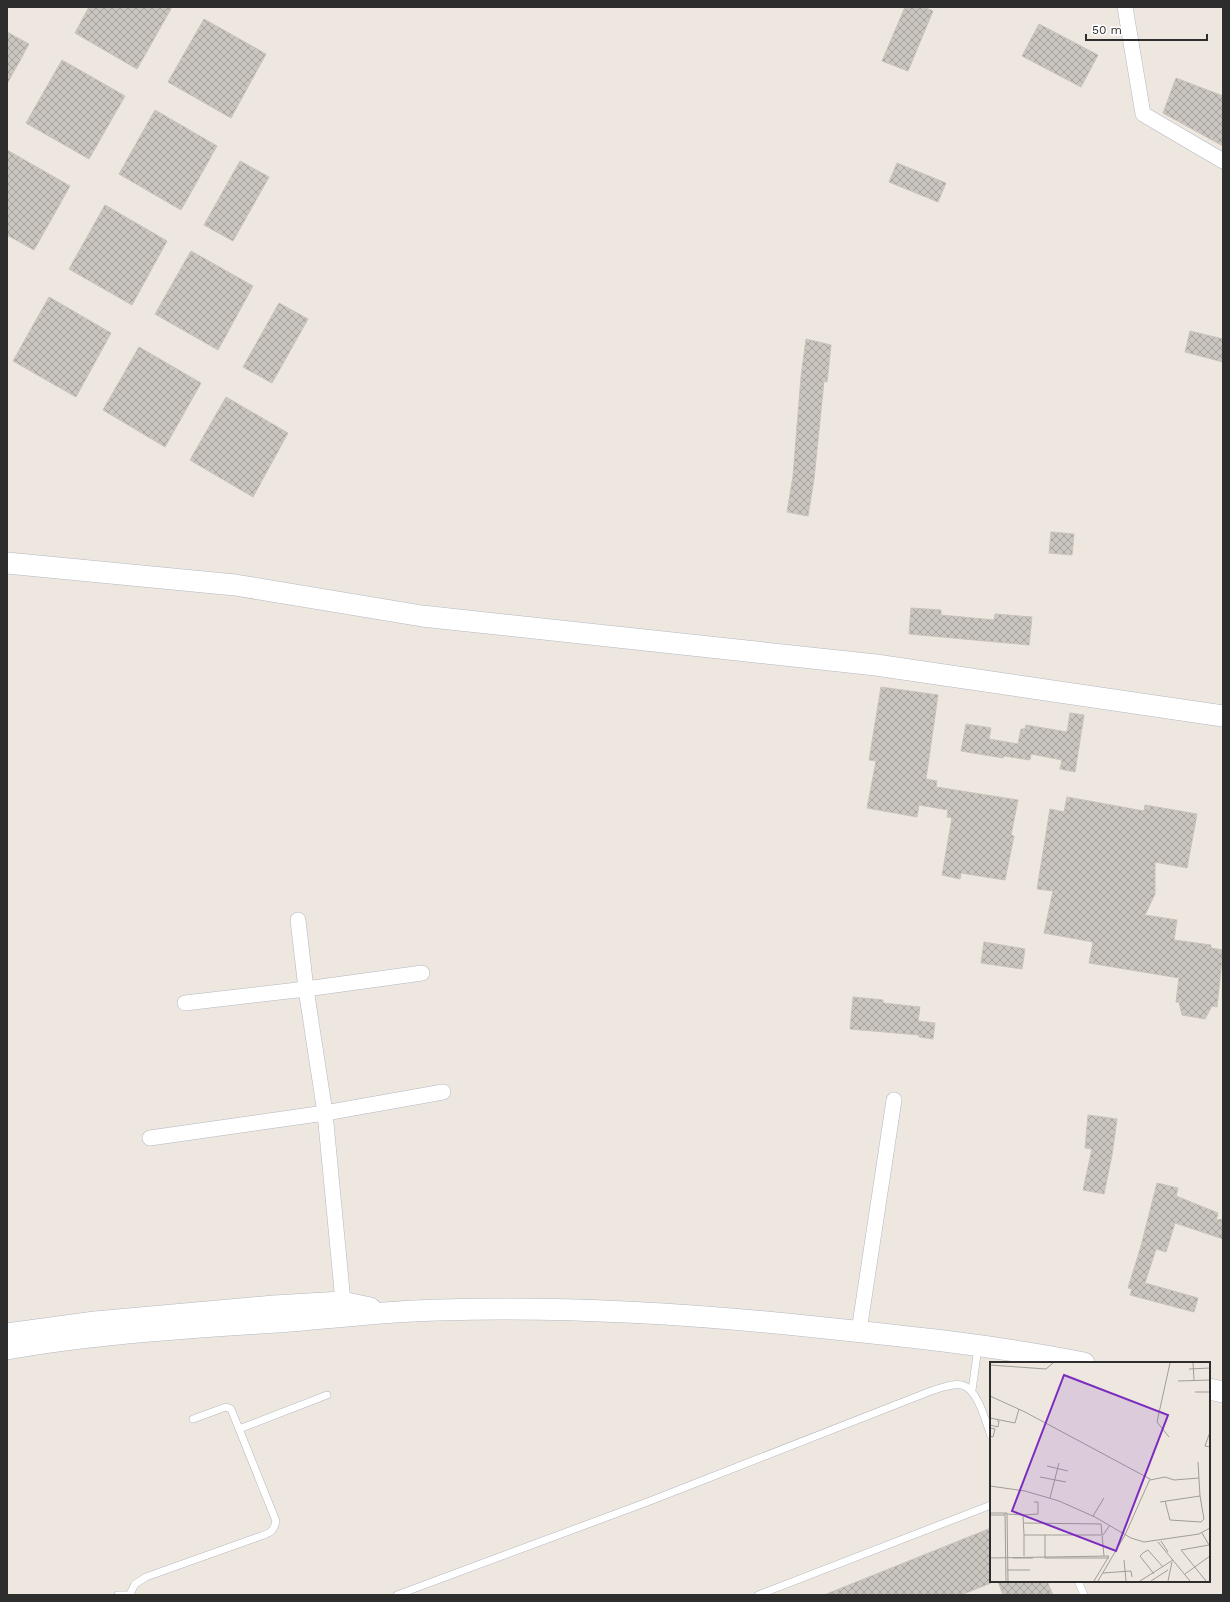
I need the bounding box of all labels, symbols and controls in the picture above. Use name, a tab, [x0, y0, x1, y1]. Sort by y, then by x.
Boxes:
scale bar	[1086, 16, 1207, 42]
text: 50 m	[1092, 23, 1122, 37]
inset map	[990, 1362, 1210, 1582]

